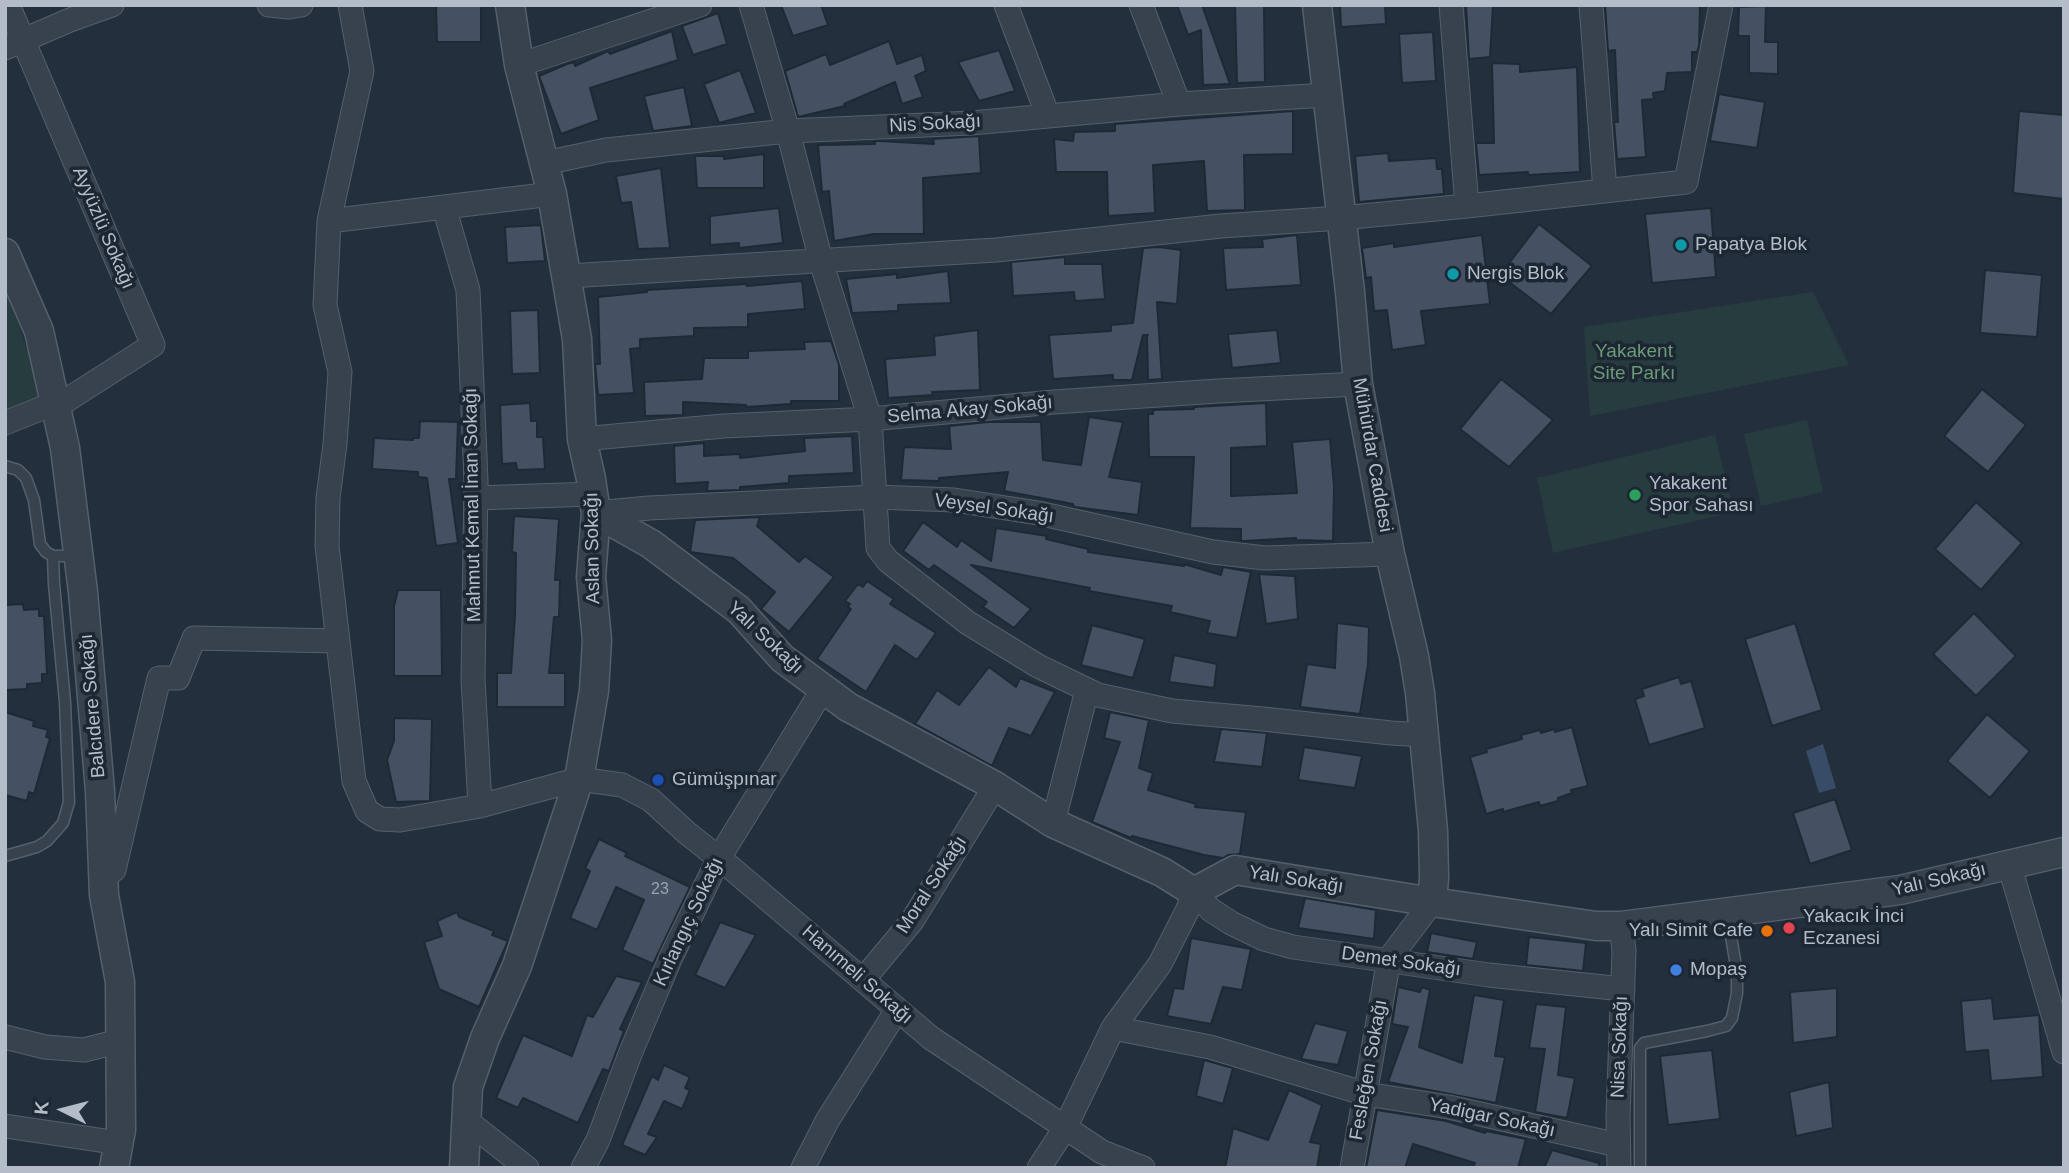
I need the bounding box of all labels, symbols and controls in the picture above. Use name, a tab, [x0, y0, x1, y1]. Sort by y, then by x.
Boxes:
street label: Nis Sokağı	[889, 110, 981, 138]
street label: Ayyüzlü Sokağı	[67, 163, 139, 293]
place label: Papatya Blok	[1695, 234, 1807, 256]
marker: Papatya Blok	[1673, 237, 1689, 253]
place label: Nergis Blok	[1467, 263, 1564, 285]
marker: Nergis Blok	[1445, 266, 1461, 282]
park label: Yakakent Site Parkı	[1593, 341, 1675, 385]
street label: Mühürdar Caddesi	[1347, 376, 1397, 534]
street label: Mahmut Kemal İnan Sokağı	[460, 388, 486, 622]
street label: Selma Akay Sokağı	[886, 391, 1054, 429]
place label: Yakakent Spor Sahası	[1649, 473, 1754, 517]
marker: Yakakent Spor Sahası	[1627, 487, 1643, 503]
street label: Veysel Sokağı	[933, 489, 1055, 529]
street label: Aslan Sokağı	[581, 492, 605, 604]
street label: Yalı Sokağı	[722, 597, 808, 679]
street label: Balcıdere Sokağı	[75, 633, 111, 779]
place label: Gümüşpınar	[672, 769, 777, 791]
marker: Gümüşpınar	[650, 772, 666, 788]
street label: Moral Sokağı	[892, 832, 972, 938]
street label: Kırlangıç Sokağı	[649, 854, 729, 990]
street label: Yalı Sokağı	[1890, 858, 1988, 902]
street label: Yalı Sokağı	[1247, 861, 1345, 899]
house number: 23	[651, 880, 669, 900]
place label: Yakacık İnci Eczanesi	[1803, 906, 1904, 950]
place label: Yalı Simit Cafe	[1629, 920, 1753, 942]
marker: Yakacık İnci Eczanesi	[1781, 920, 1797, 936]
street label: Hanımeli Sokağı	[797, 921, 917, 1029]
marker: Yalı Simit Cafe	[1759, 923, 1775, 939]
street label: Demet Sokağı	[1340, 942, 1462, 982]
place label: Mopaş	[1690, 959, 1747, 981]
marker: Mopaş	[1668, 962, 1684, 978]
street label: Nisa Sokağı	[1607, 995, 1633, 1099]
street label: Fesleğen Sokağı	[1345, 998, 1393, 1142]
north arrow	[28, 1075, 98, 1145]
street label: Yadigar Sokağı	[1427, 1093, 1557, 1143]
text: K	[30, 1100, 53, 1116]

